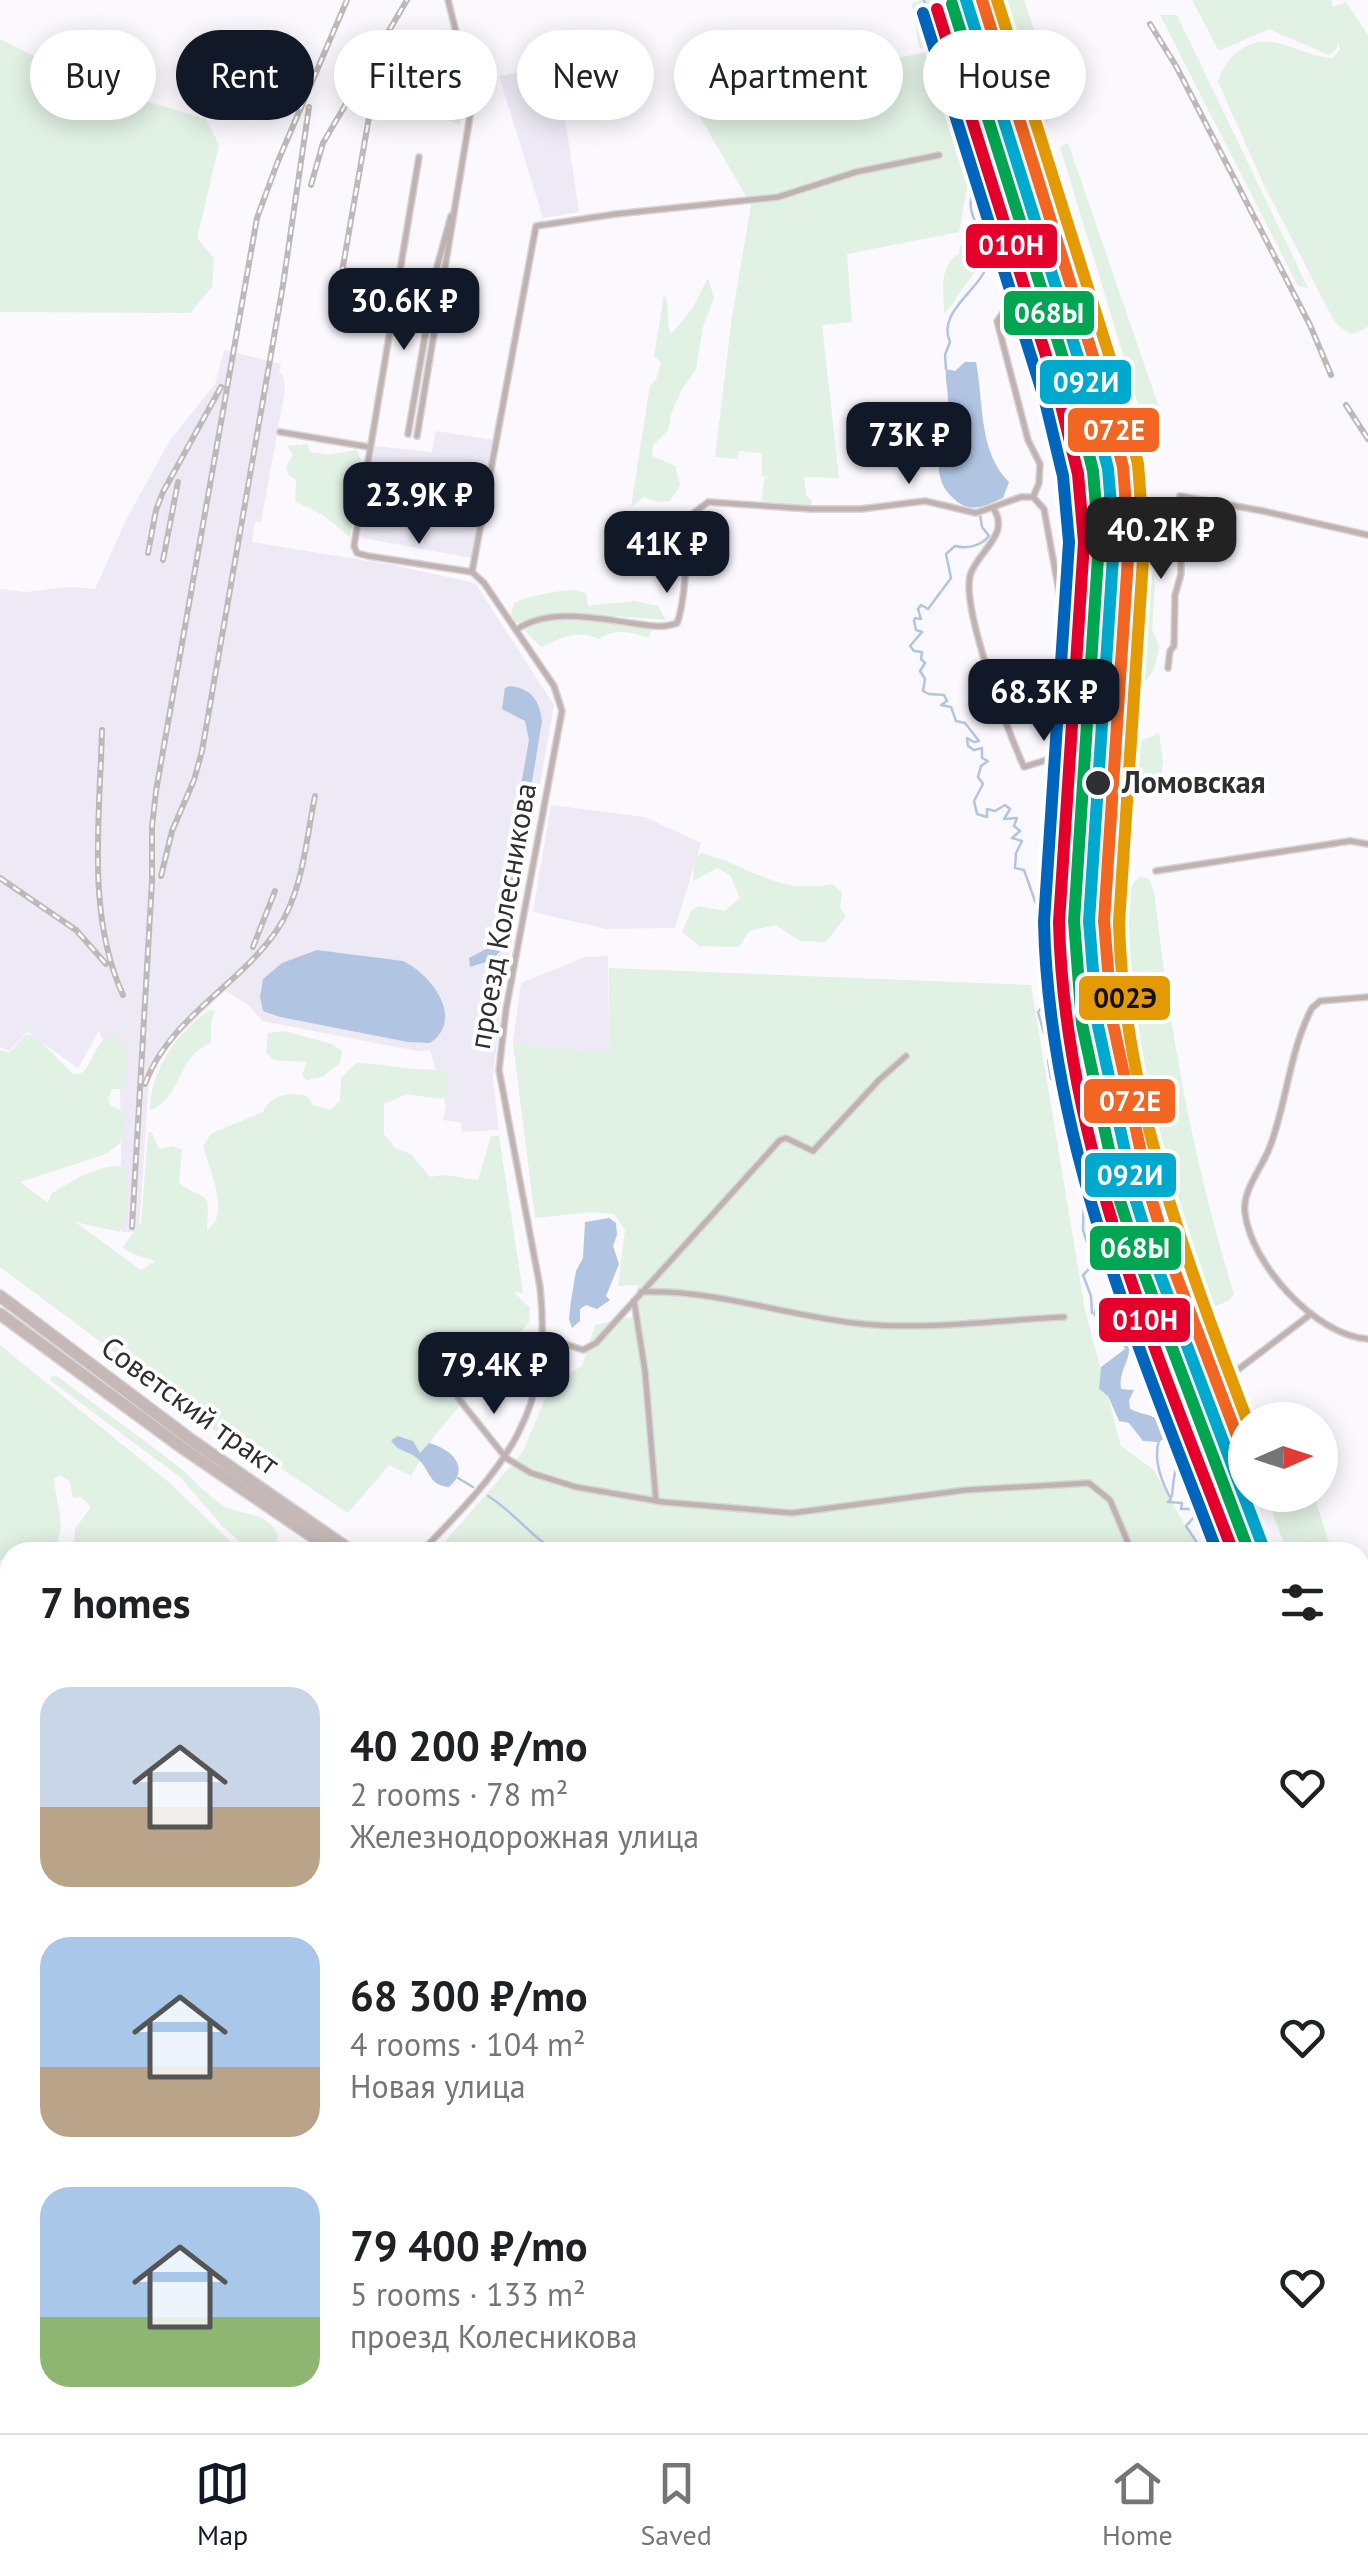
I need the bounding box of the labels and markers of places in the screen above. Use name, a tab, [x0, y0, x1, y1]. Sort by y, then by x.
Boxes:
pin: 30.6K ₽	[312, 268, 496, 353]
pin: 73K ₽	[839, 402, 979, 487]
pin: 23.9K ₽	[327, 462, 511, 547]
pin: 40.2K ₽	[1069, 497, 1253, 582]
pin: 41K ₽	[597, 511, 737, 596]
pin: 68.3K ₽	[952, 659, 1136, 744]
place label: Ломовская	[1121, 762, 1266, 801]
marker: Ломовская	[1083, 768, 1113, 798]
pin: 79.4K ₽	[402, 1332, 586, 1417]

